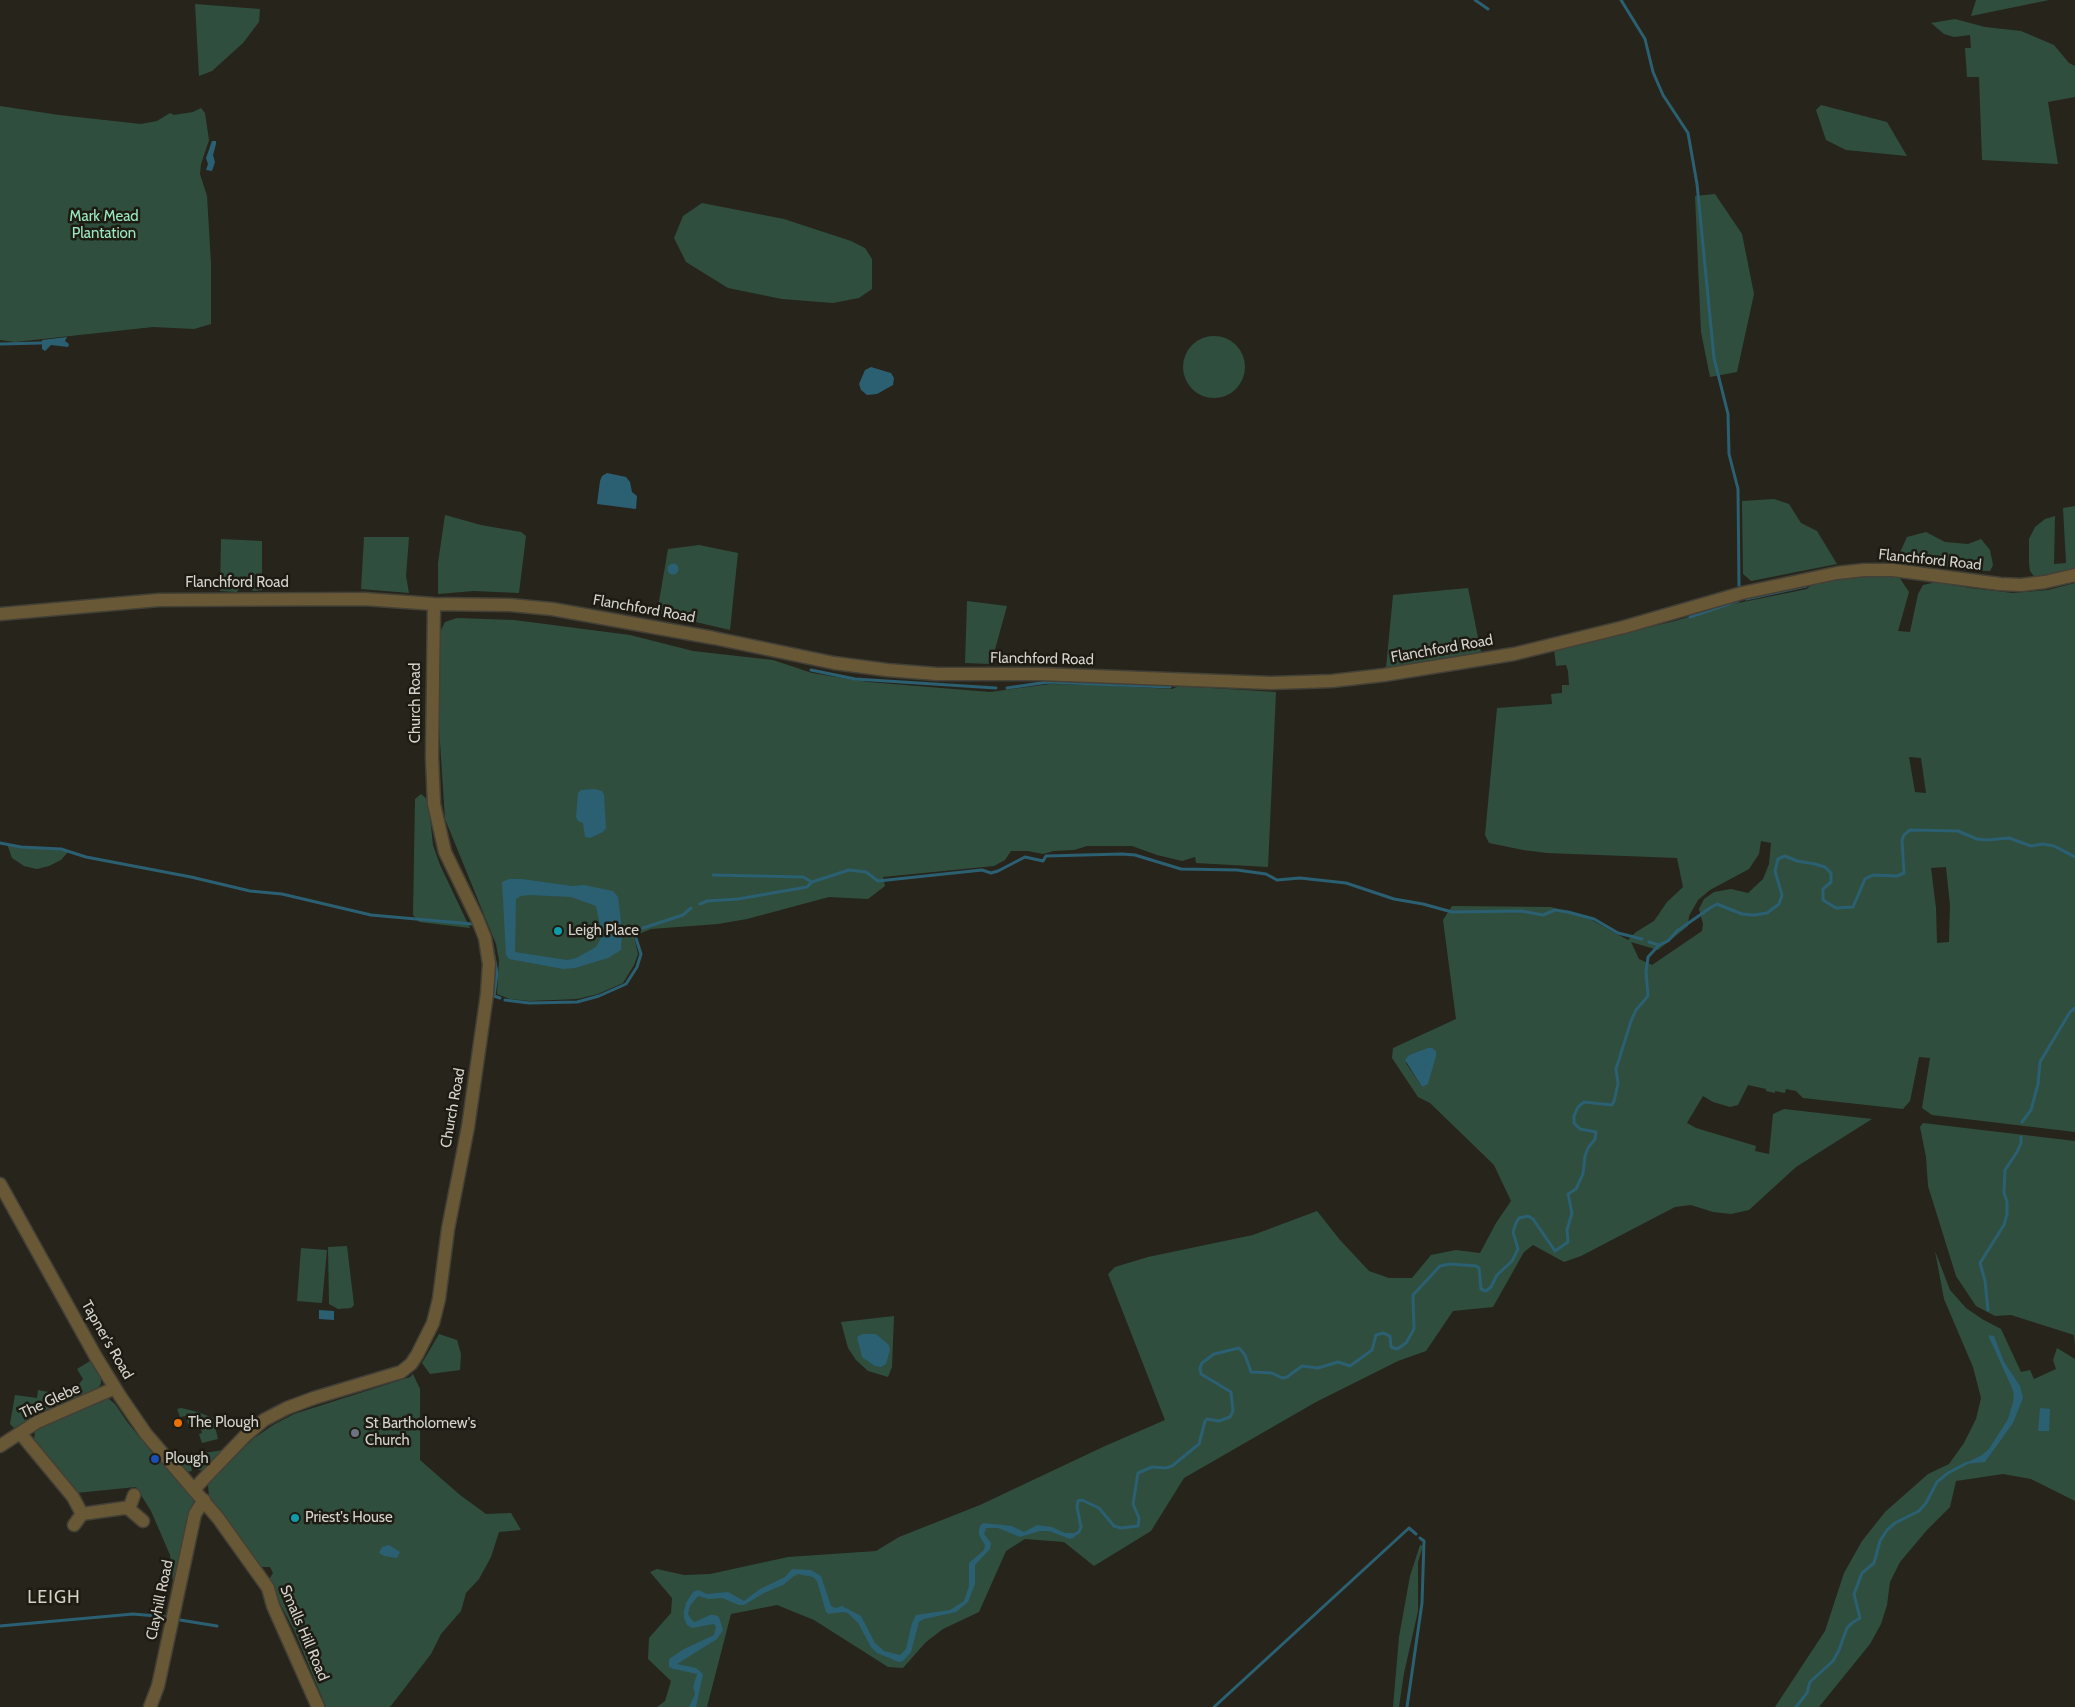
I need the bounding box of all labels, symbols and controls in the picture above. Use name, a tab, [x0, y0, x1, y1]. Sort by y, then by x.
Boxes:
park label: Mark Mead Plantation	[69, 208, 139, 243]
street label: Flanchford Road	[1878, 546, 1982, 574]
street label: Flanchford Road	[185, 574, 289, 592]
street label: Flanchford Road	[591, 591, 697, 627]
street label: Flanchford Road	[1389, 631, 1495, 667]
street label: Flanchford Road	[990, 649, 1094, 669]
street label: Church Road	[407, 663, 425, 743]
place label: Leigh Place	[568, 922, 639, 940]
marker: Leigh Place	[552, 925, 564, 937]
street label: Church Road	[437, 1067, 469, 1149]
street label: Tapner's Road	[77, 1297, 137, 1383]
street label: The Glebe	[17, 1379, 83, 1423]
place label: The Plough	[188, 1414, 259, 1432]
place label: St Bartholomew's Church	[365, 1415, 476, 1450]
marker: The Plough	[172, 1417, 184, 1429]
marker: St Bartholomew's Church	[349, 1427, 361, 1439]
place label: Plough	[165, 1450, 209, 1468]
marker: Plough	[149, 1453, 161, 1465]
place label: Priest's House	[305, 1509, 393, 1527]
marker: Priest's House	[289, 1512, 301, 1524]
street label: Clayhill Road	[143, 1558, 177, 1642]
street label: Smalls Hill Road	[276, 1582, 332, 1684]
district label: LEIGH	[27, 1587, 81, 1609]

